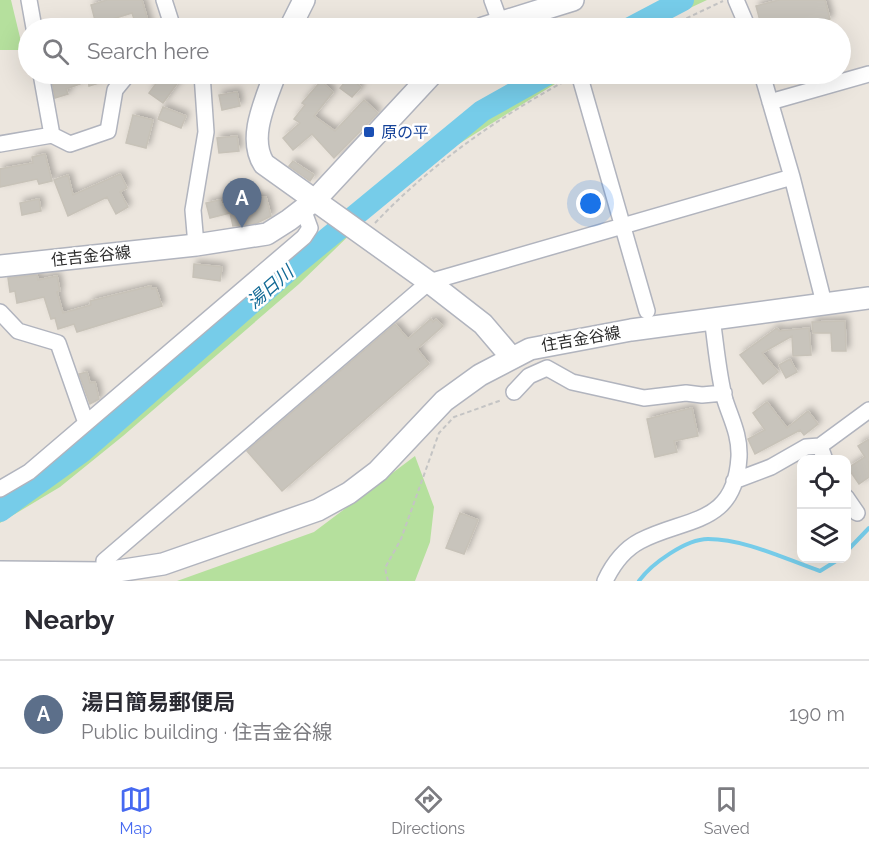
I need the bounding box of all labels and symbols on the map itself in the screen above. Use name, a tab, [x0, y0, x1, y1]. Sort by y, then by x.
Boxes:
place label: 原の平	[381, 123, 429, 142]
marker: 原の平	[362, 125, 376, 139]
pin: A	[222, 178, 262, 228]
your location	[576, 189, 605, 218]
street label: 住吉金谷線	[50, 242, 132, 270]
water label: 湯日川	[243, 260, 299, 313]
street label: 住吉金谷線	[540, 323, 622, 355]

